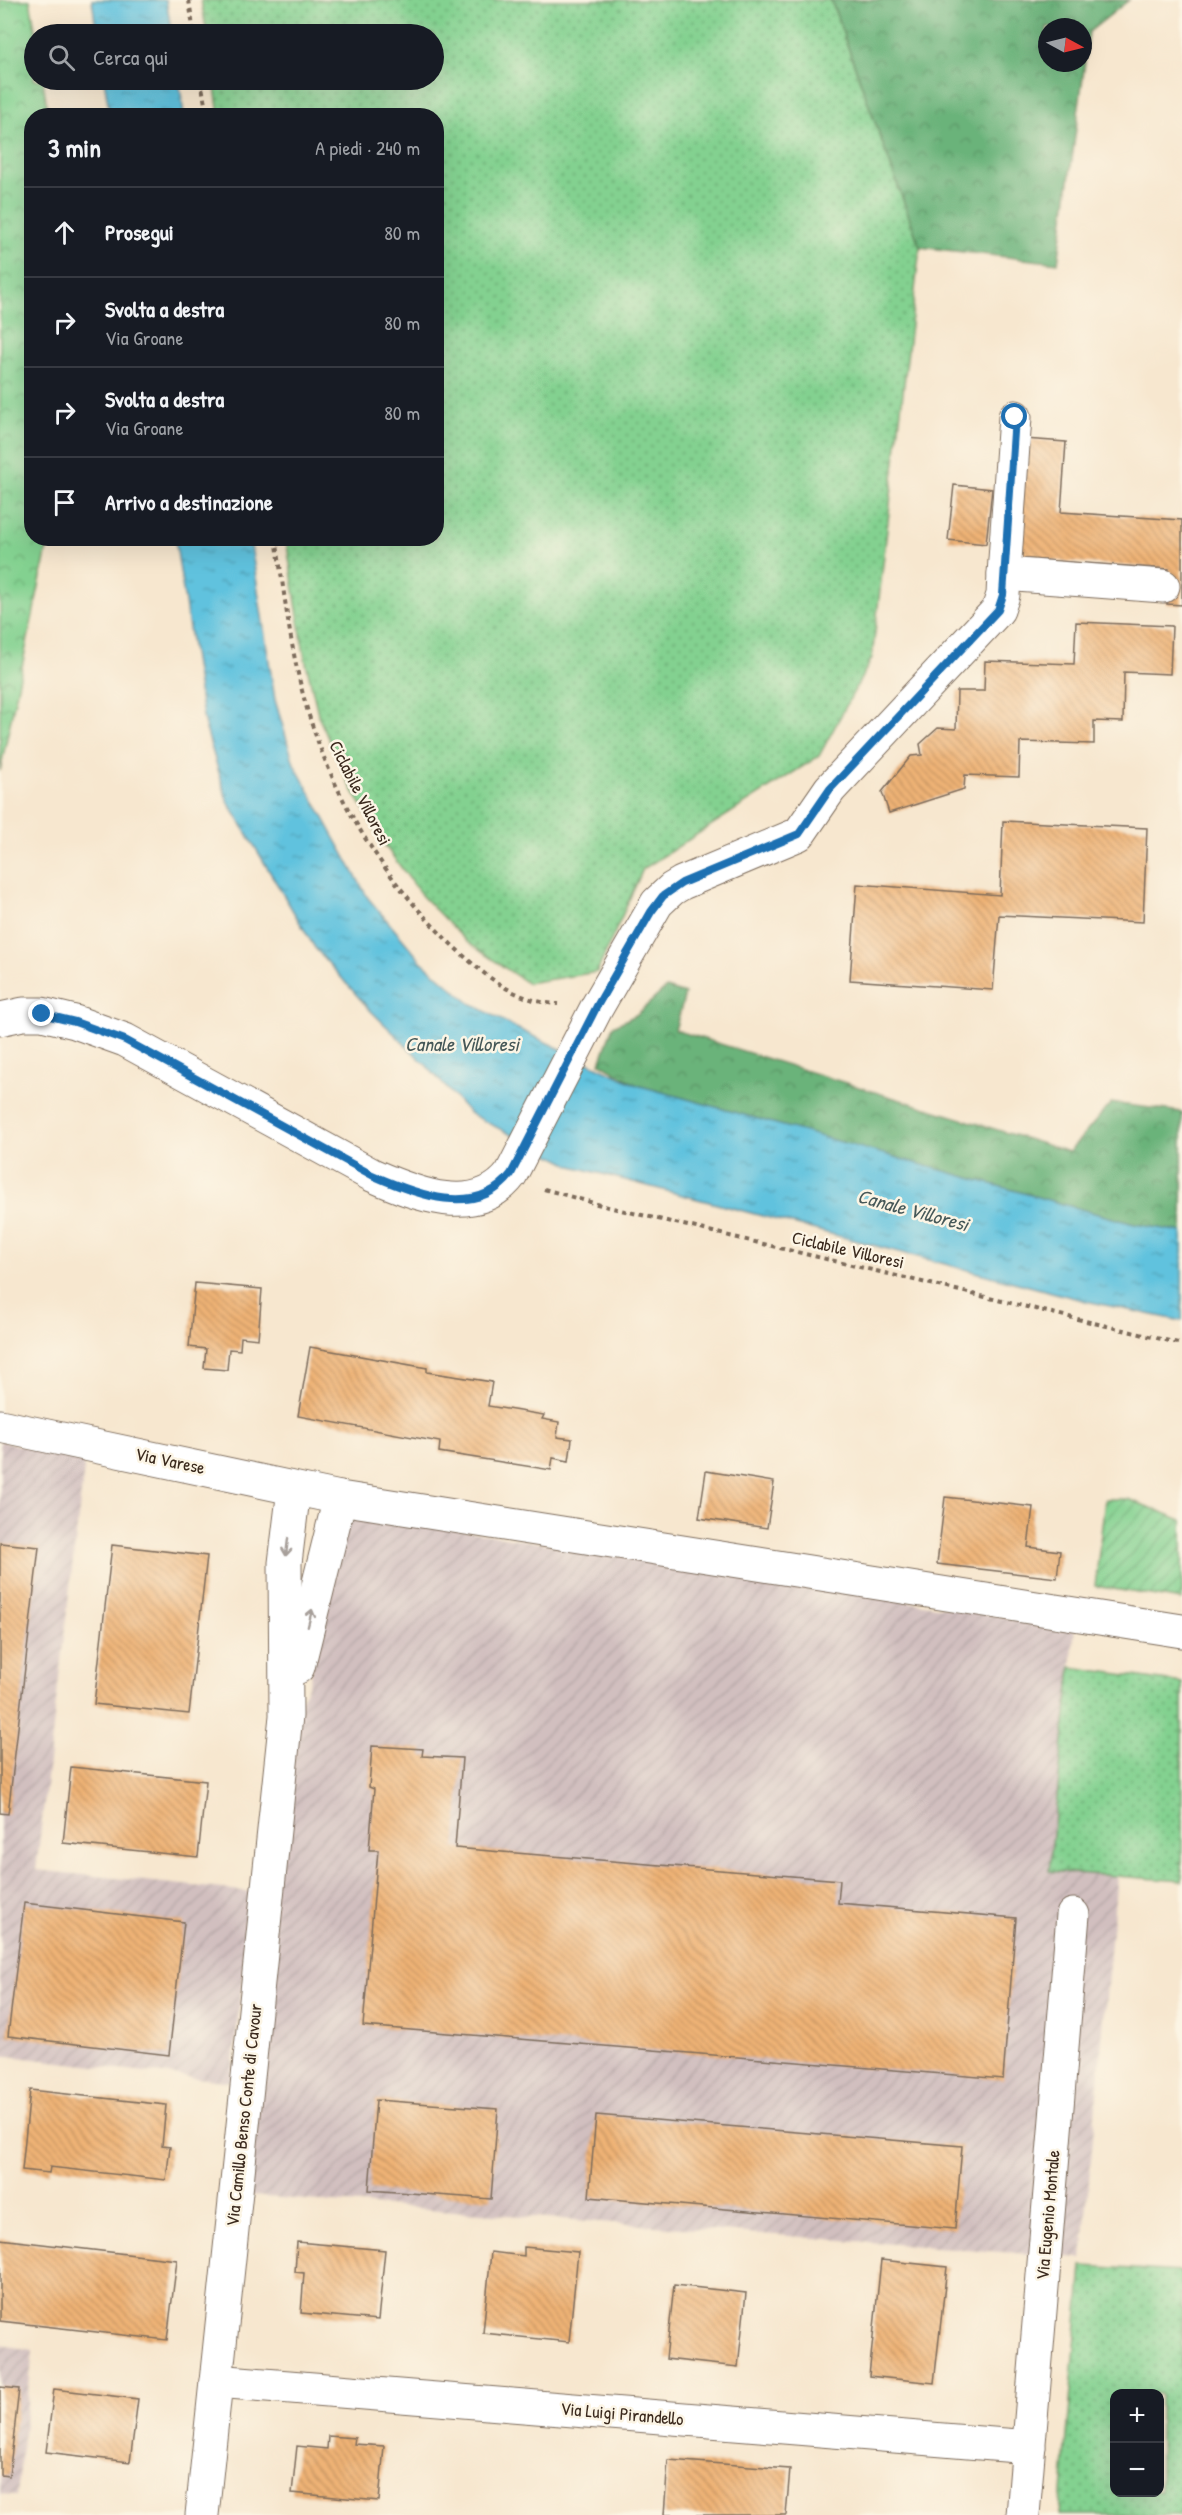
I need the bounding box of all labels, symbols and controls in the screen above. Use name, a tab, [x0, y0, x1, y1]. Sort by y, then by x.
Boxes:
north arrow	[1038, 18, 1092, 72]
search box	[24, 24, 444, 90]
icon: search	[45, 41, 78, 74]
text: Cerca qui	[93, 42, 168, 72]
text: 3 min	[48, 130, 101, 165]
text: A piedi · 240 m	[315, 134, 420, 161]
icon: ahead	[48, 216, 81, 249]
text: Prosegui	[105, 217, 174, 247]
text: 80 m	[384, 219, 420, 246]
text: Svolta a destra	[105, 294, 224, 324]
icon: right	[48, 306, 81, 339]
text: 80 m	[384, 309, 420, 336]
text: Via Groane	[105, 324, 183, 351]
text: Svolta a destra	[105, 384, 224, 414]
icon: right	[48, 396, 81, 429]
text: 80 m	[384, 399, 420, 426]
route start	[1001, 403, 1027, 429]
text: Via Groane	[105, 414, 183, 441]
icon: arrive	[48, 486, 81, 519]
text: Arrivo a destinazione	[105, 487, 273, 517]
street label: Ciclabile Villoresi	[323, 736, 398, 849]
route end	[28, 1000, 54, 1026]
water label: Canale Villoresi	[405, 1030, 521, 1057]
water label: Canale Villoresi	[855, 1182, 974, 1238]
street label: Ciclabile Villoresi	[790, 1224, 907, 1275]
street label: Via Varese	[133, 1441, 207, 1480]
one-way arrow	[281, 1537, 292, 1557]
one-way arrow	[304, 1609, 316, 1628]
street label: Via Camillo Benso Conte di Cavour	[219, 2002, 268, 2228]
street label: Via Eugenio Montale	[1029, 2149, 1066, 2281]
map controls	[1110, 2389, 1164, 2497]
button: +	[1110, 2389, 1164, 2443]
street label: Via Luigi Pirandello	[559, 2396, 685, 2431]
button: −	[1110, 2443, 1164, 2497]

